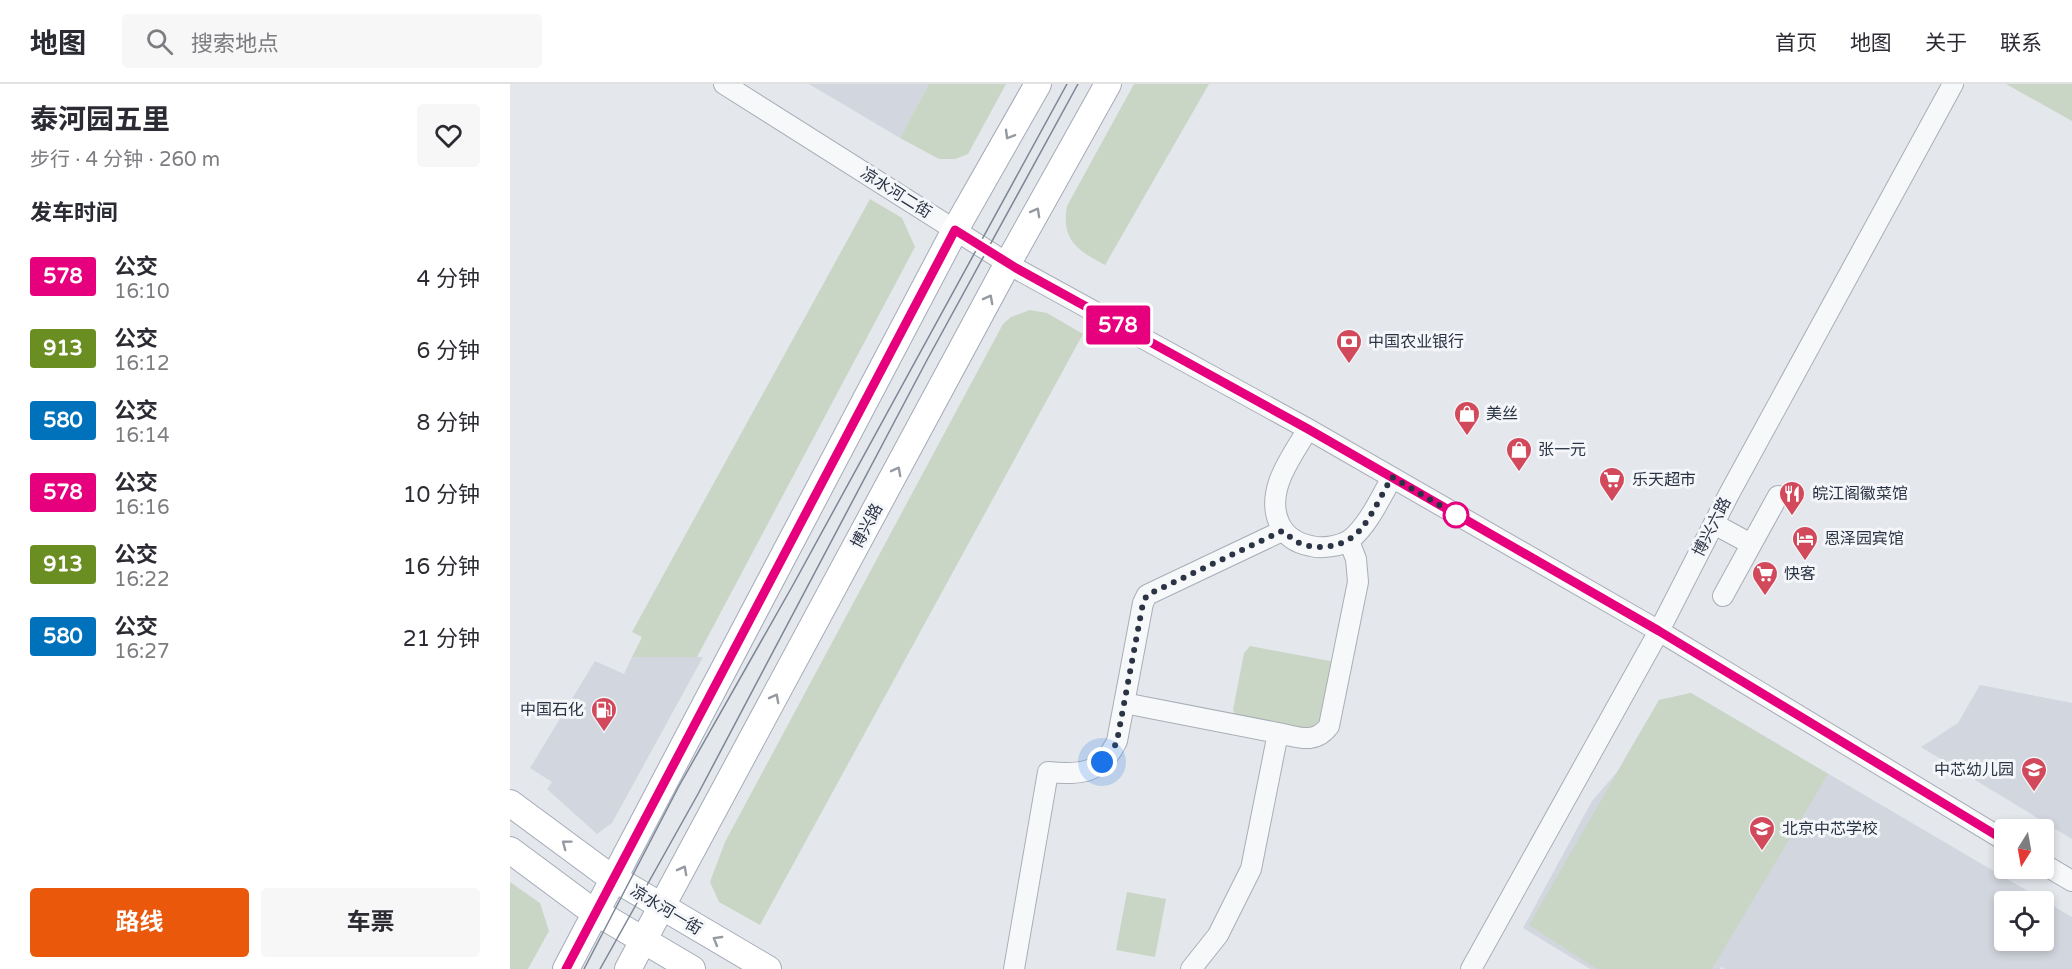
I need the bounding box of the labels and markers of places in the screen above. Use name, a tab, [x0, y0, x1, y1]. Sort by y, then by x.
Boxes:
bank icon: 中国农业银行	[1334, 327, 1364, 365]
place label: 中国农业银行	[1368, 332, 1464, 352]
shop icon: 美丝	[1452, 399, 1482, 437]
place label: 美丝	[1486, 404, 1518, 424]
shop icon: 张一元	[1504, 435, 1534, 473]
place label: 张一元	[1538, 440, 1586, 460]
supermarket icon: 乐天超市	[1597, 465, 1627, 503]
place label: 乐天超市	[1632, 470, 1696, 490]
restaurant icon: 皖江阁徽菜馆	[1777, 479, 1807, 517]
place label: 皖江阁徽菜馆	[1812, 484, 1908, 504]
unlabelled marker	[1443, 502, 1469, 528]
hotel icon: 恩泽园宾馆	[1790, 524, 1820, 562]
place label: 恩泽园宾馆	[1824, 529, 1904, 549]
supermarket icon: 快客	[1750, 559, 1780, 597]
place label: 快客	[1784, 564, 1816, 584]
fuel station icon: 中国石化	[589, 695, 619, 733]
place label: 中国石化	[520, 700, 584, 720]
school or university icon: 中芯幼儿园	[2019, 755, 2049, 793]
place label: 中芯幼儿园	[1934, 760, 2014, 780]
school or university icon: 北京中芯学校	[1747, 814, 1777, 852]
place label: 北京中芯学校	[1782, 819, 1878, 839]

